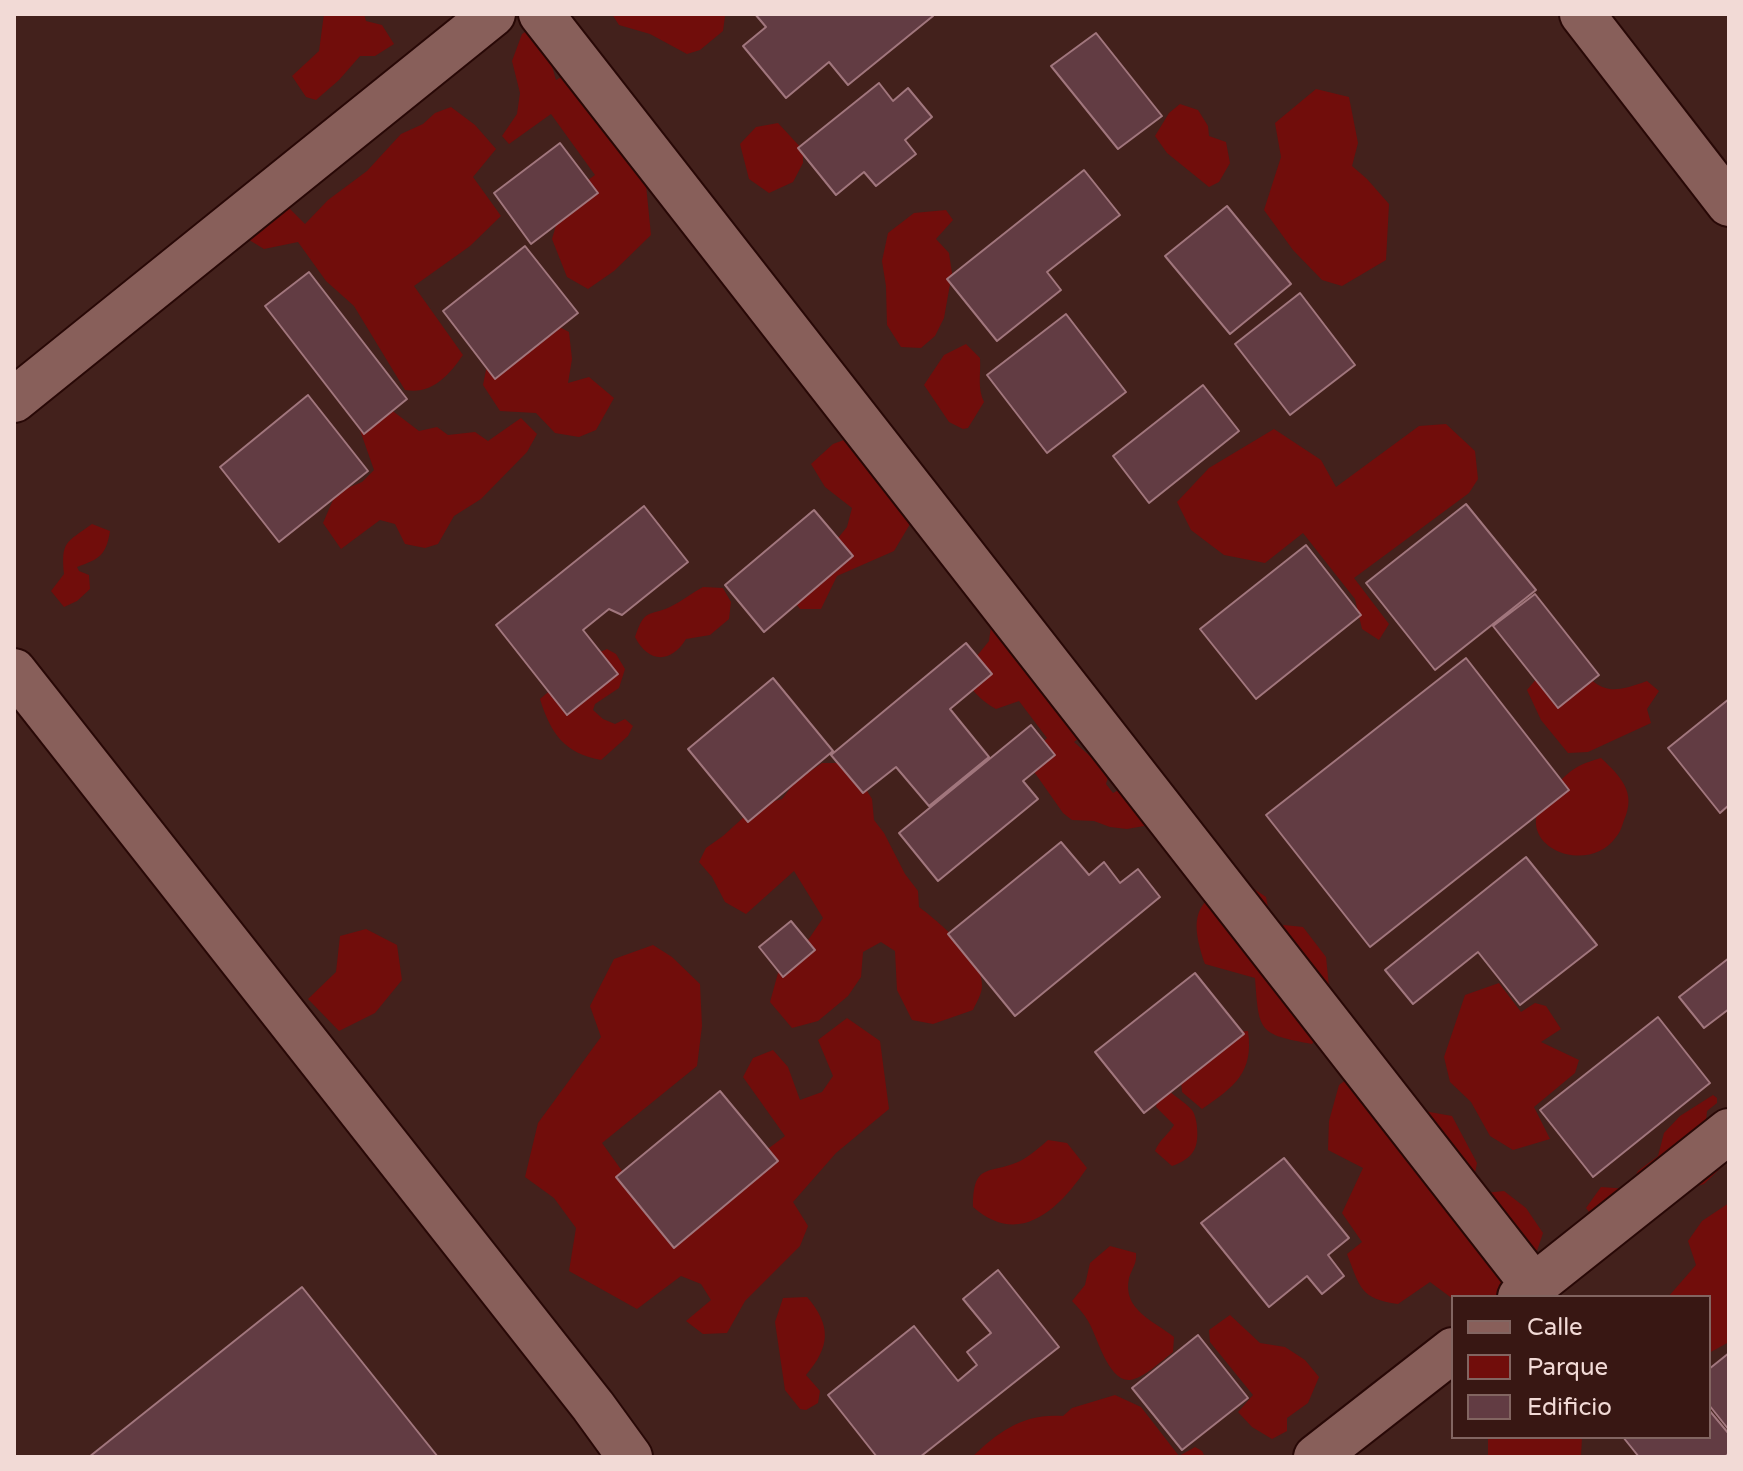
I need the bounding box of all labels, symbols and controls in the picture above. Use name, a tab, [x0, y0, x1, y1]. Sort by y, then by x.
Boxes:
legend	[1451, 1295, 1711, 1439]
text: Calle	[1527, 1313, 1583, 1342]
text: Parque	[1527, 1353, 1608, 1382]
text: Edificio	[1527, 1393, 1612, 1422]

